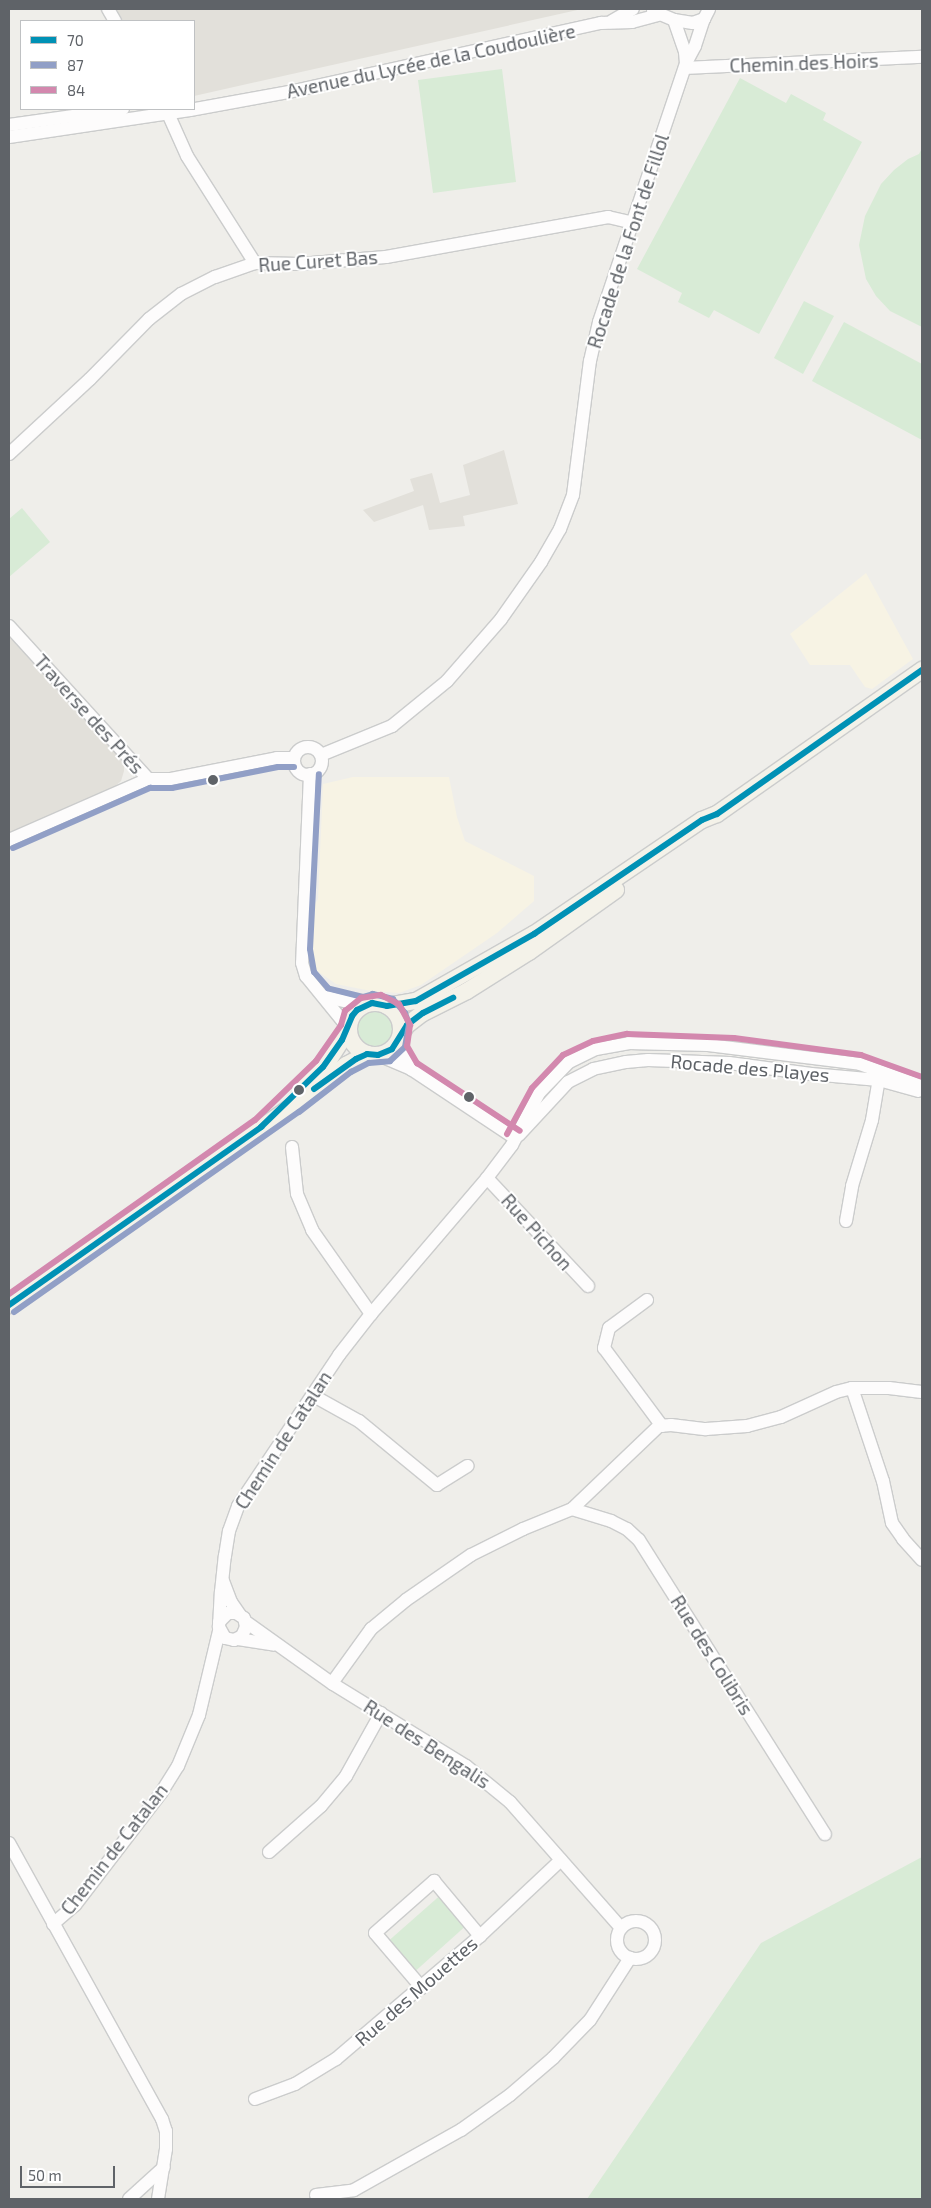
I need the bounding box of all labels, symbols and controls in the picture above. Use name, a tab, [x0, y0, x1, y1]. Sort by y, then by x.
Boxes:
street label: Avenue du Lycée de la Coudoulière	[284, 19, 578, 103]
legend	[20, 20, 195, 110]
text: 70	[67, 31, 84, 49]
street label: Chemin des Hoirs	[729, 49, 879, 77]
text: 87	[67, 56, 84, 74]
text: 84	[67, 81, 85, 99]
street label: Rocade de la Font de Fillol	[582, 131, 674, 351]
street label: Rue Curet Bas	[258, 245, 378, 277]
street label: Traverse des Prés	[29, 650, 149, 778]
unlabelled marker	[208, 775, 218, 785]
street label: Rocade des Playes	[670, 1050, 830, 1086]
unlabelled marker	[294, 1085, 304, 1095]
unlabelled marker	[464, 1092, 474, 1102]
street label: Rue Pichon	[497, 1189, 577, 1275]
street label: Chemin de Catalan	[230, 1367, 336, 1513]
street label: Rue des Colibris	[666, 1591, 758, 1719]
street label: Rue des Bengalis	[360, 1695, 494, 1793]
street label: Chemin de Catalan	[56, 1779, 172, 1919]
street label: Rue des Mouettes	[350, 1932, 482, 2050]
scale bar	[22, 2156, 118, 2188]
text: 50 m	[28, 2166, 62, 2184]

